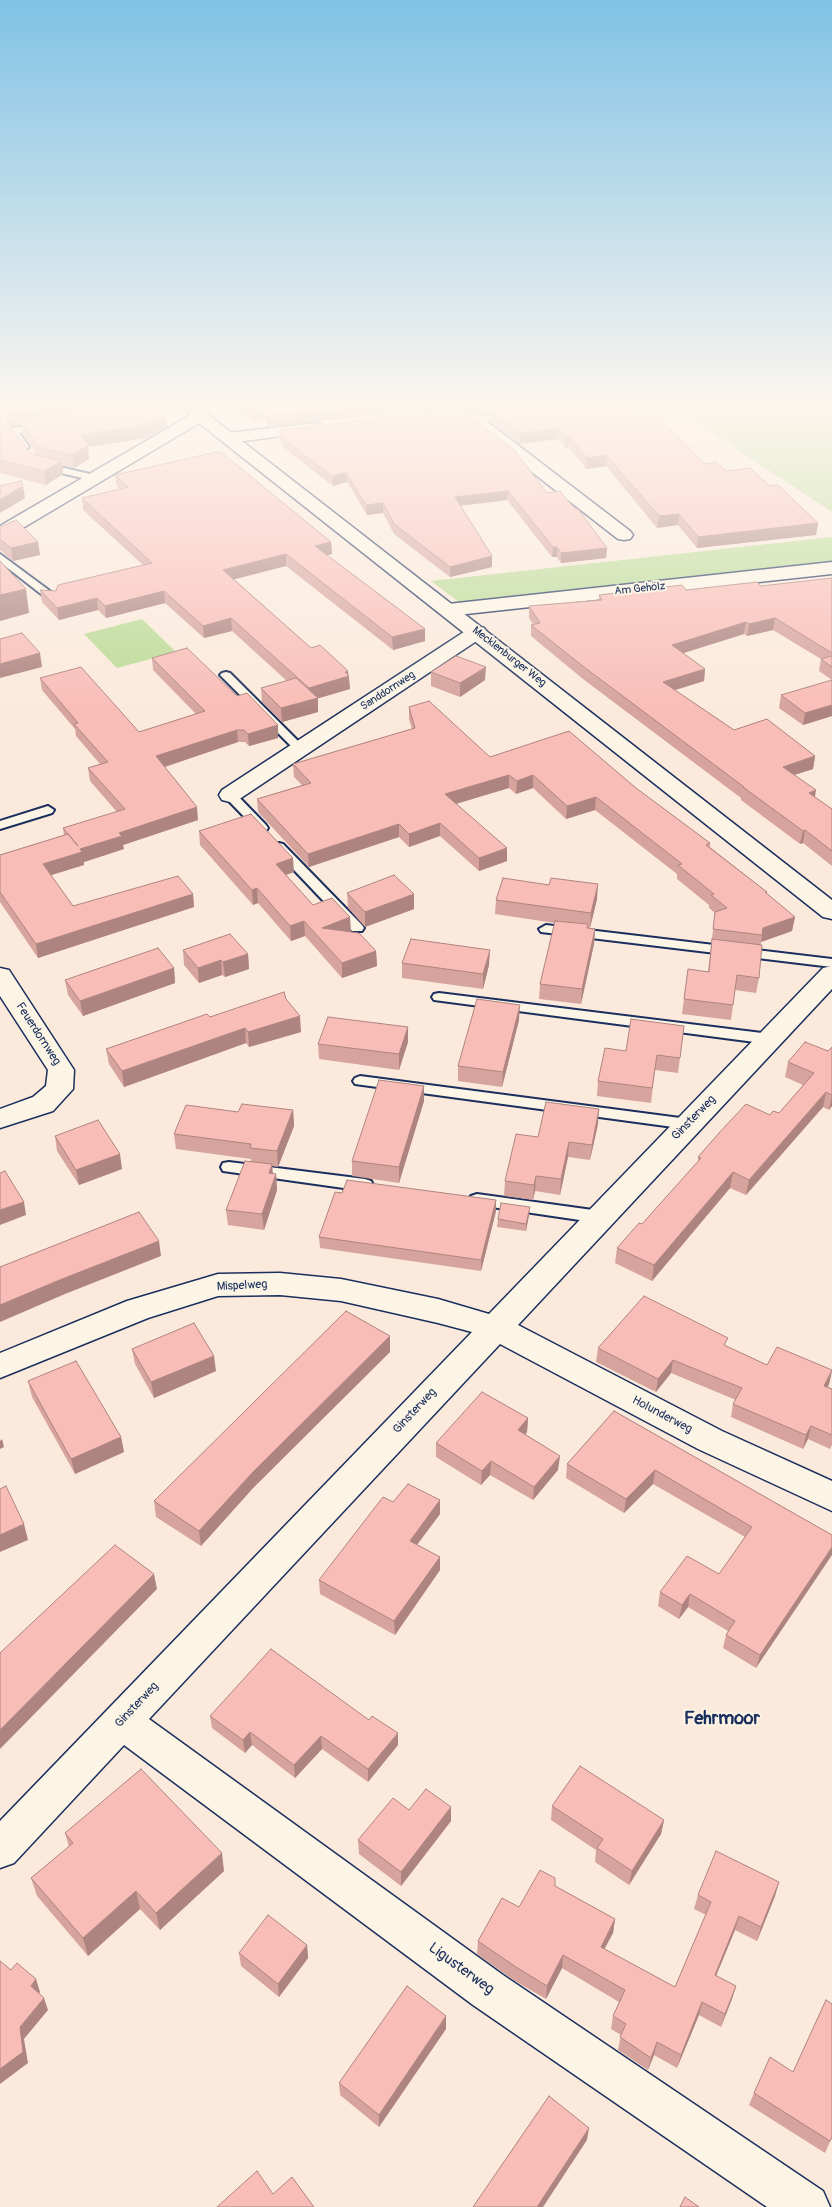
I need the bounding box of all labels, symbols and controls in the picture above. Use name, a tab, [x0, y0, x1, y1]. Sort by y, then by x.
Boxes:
street label: Am Gehölz	[614, 580, 666, 598]
street label: Mecklenburger Weg	[469, 624, 549, 690]
street label: Sanddornweg	[358, 668, 418, 714]
street label: Feuerdornweg	[12, 1000, 64, 1068]
street label: Ginsterweg	[669, 1093, 719, 1143]
street label: Mispelweg	[216, 1277, 268, 1295]
street label: Ginsterweg	[390, 1385, 440, 1437]
street label: Holunderweg	[629, 1393, 695, 1437]
street label: Ginsterweg	[112, 1679, 162, 1731]
district label: Fehrmoor	[684, 1708, 760, 1730]
street label: Ligusterweg	[425, 1939, 497, 1999]

